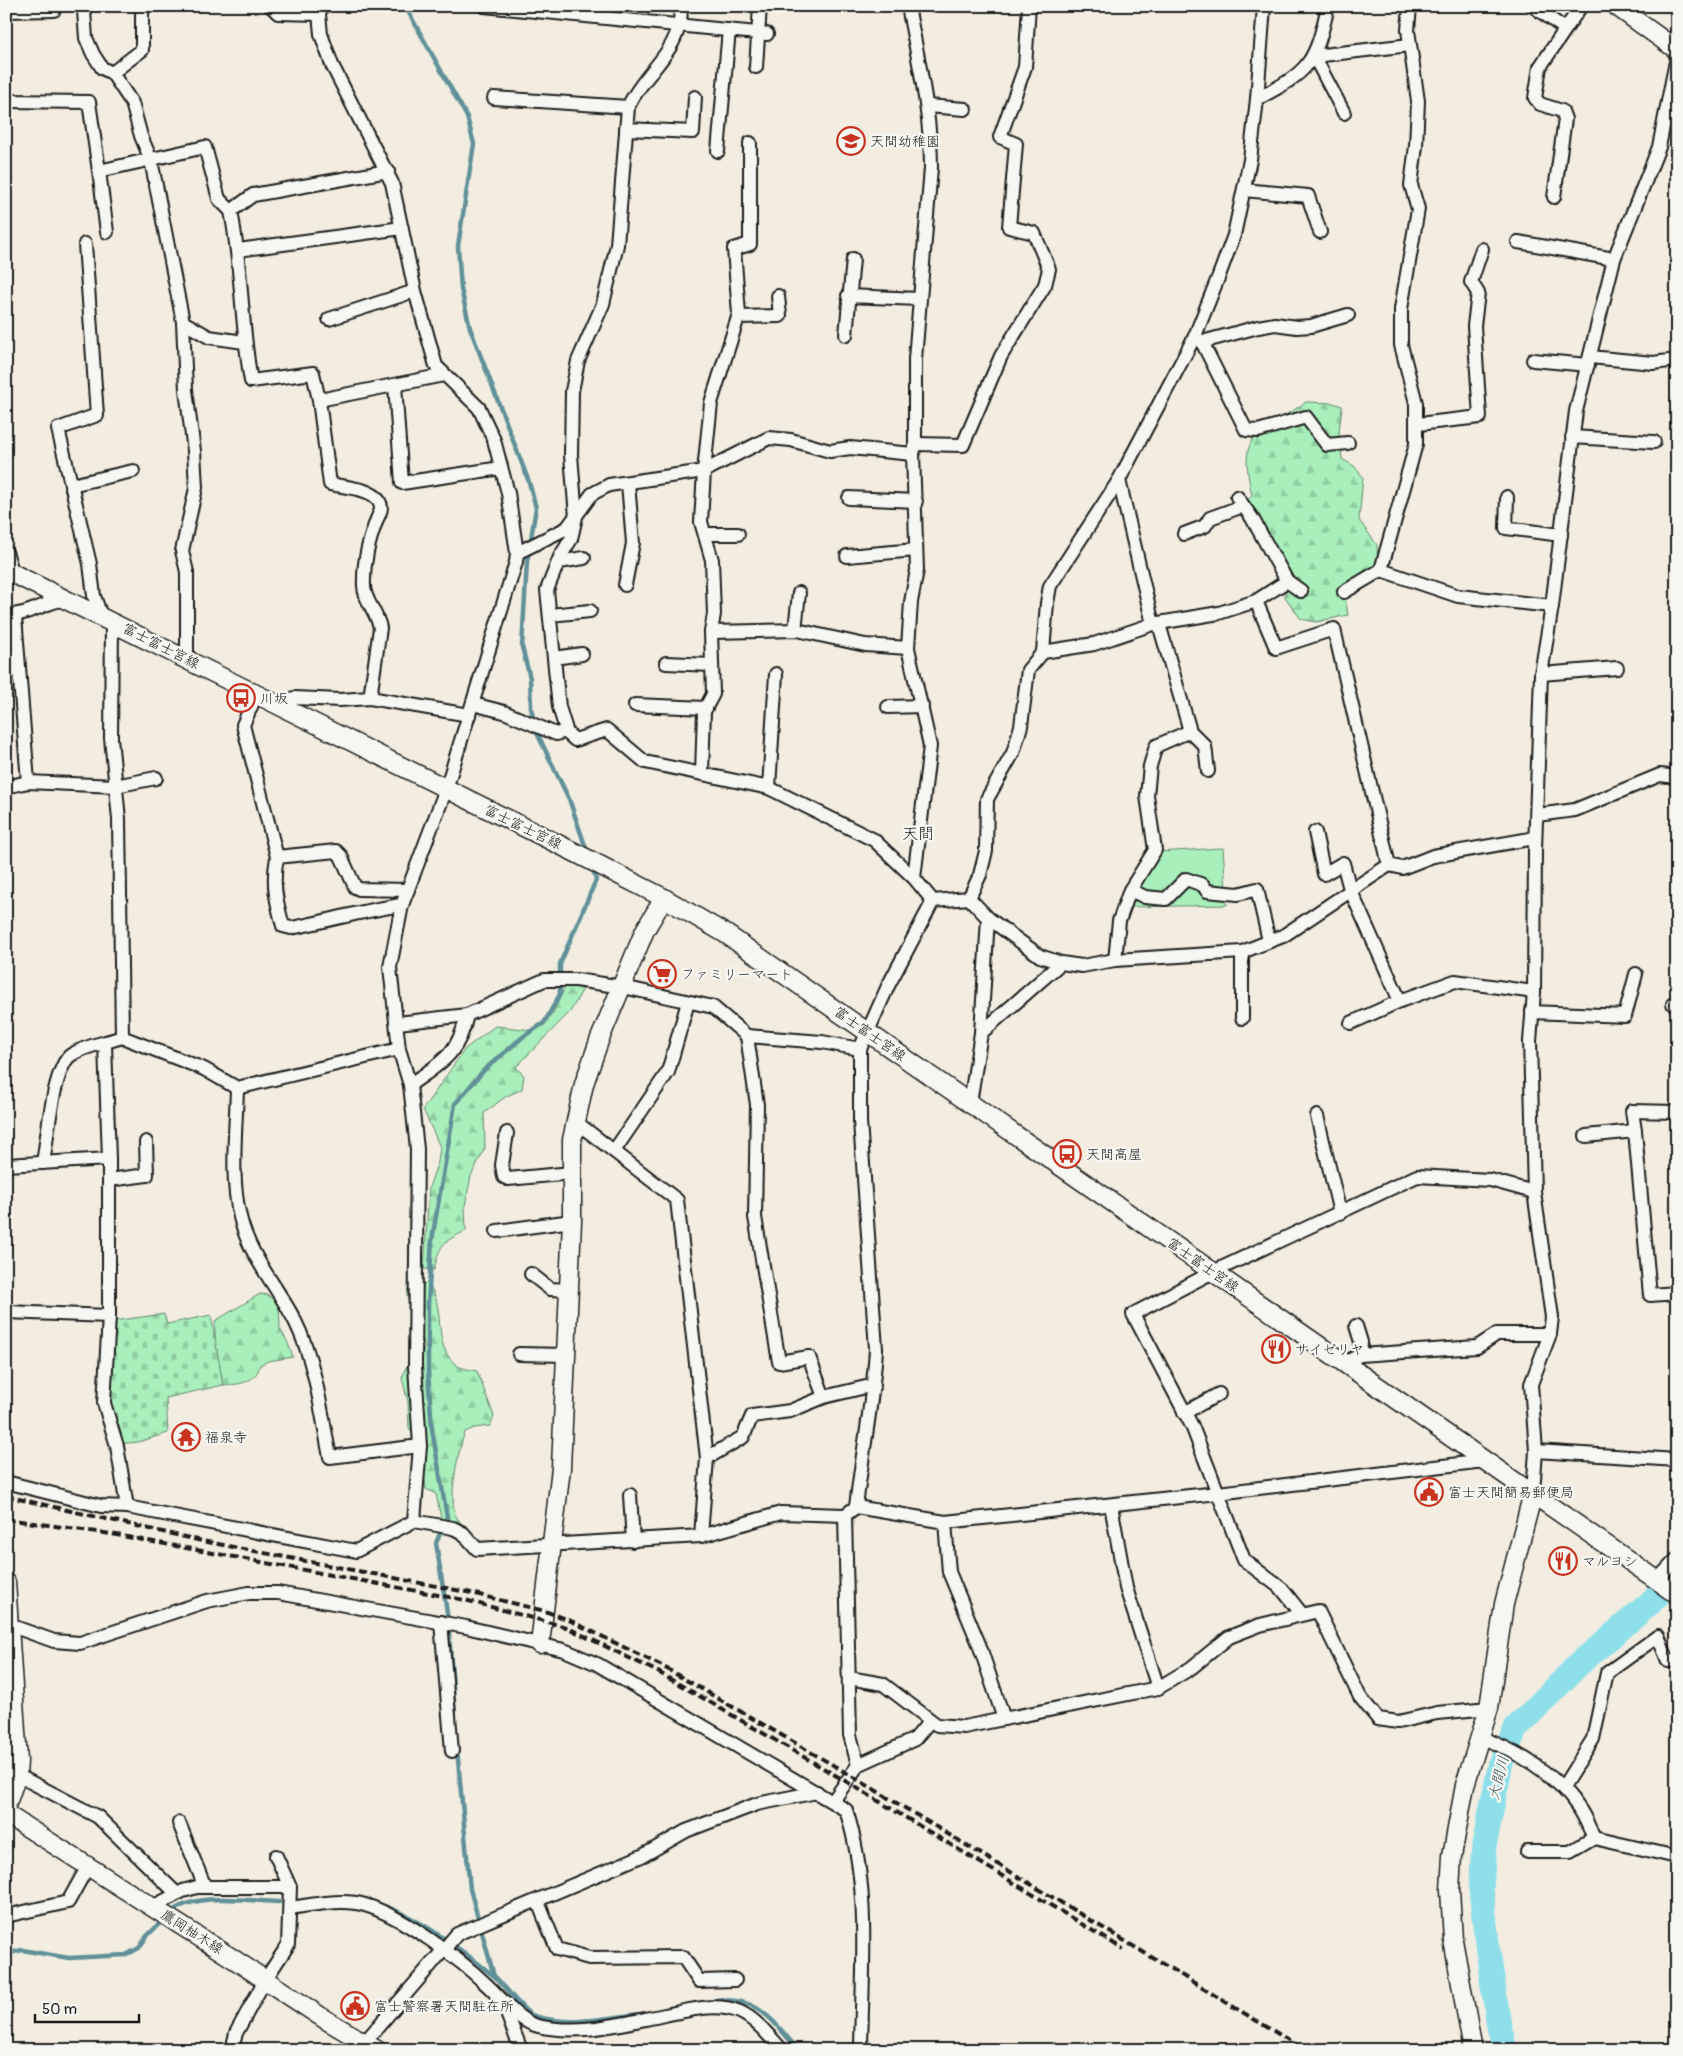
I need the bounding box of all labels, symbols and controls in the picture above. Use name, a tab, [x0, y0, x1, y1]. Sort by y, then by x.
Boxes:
school or university icon: 天間幼稚園	[836, 126, 866, 156]
place label: 天間幼稚園	[870, 133, 940, 150]
street label: 富士富士宮線	[120, 619, 202, 673]
bus stop icon: 川坂	[226, 683, 256, 713]
place label: 川坂	[260, 690, 288, 707]
street label: 富士富士宮線	[482, 801, 564, 853]
district label: 天間	[902, 824, 934, 844]
supermarket icon: ファミリーマート	[647, 959, 677, 989]
place label: ファミリーマート	[681, 966, 793, 983]
street label: 富士富士宮線	[831, 1003, 909, 1065]
bus stop icon: 天間高屋	[1052, 1139, 1082, 1169]
place label: 天間高屋	[1086, 1146, 1142, 1163]
street label: 富士富士宮線	[1164, 1234, 1242, 1296]
restaurant icon: サイゼリヤ	[1261, 1334, 1291, 1364]
place label: サイゼリヤ	[1295, 1341, 1364, 1358]
temple icon: 福泉寺	[171, 1422, 201, 1452]
place label: 福泉寺	[205, 1429, 247, 1446]
public building icon: 富士天間簡易郵便局	[1414, 1477, 1444, 1507]
place label: 富士天間簡易郵便局	[1448, 1484, 1574, 1501]
restaurant icon: マルヨシ	[1548, 1546, 1578, 1576]
place label: マルヨシ	[1582, 1553, 1638, 1570]
water label: 大間川	[1484, 1754, 1514, 1802]
street label: 鷹岡柚木線	[158, 1906, 226, 1958]
scale bar	[35, 1991, 139, 2023]
public building icon: 富士警察署天間駐在所	[340, 1991, 370, 2021]
place label: 富士警察署天間駐在所	[374, 1998, 514, 2015]
text: 50 m	[42, 2000, 77, 2019]

